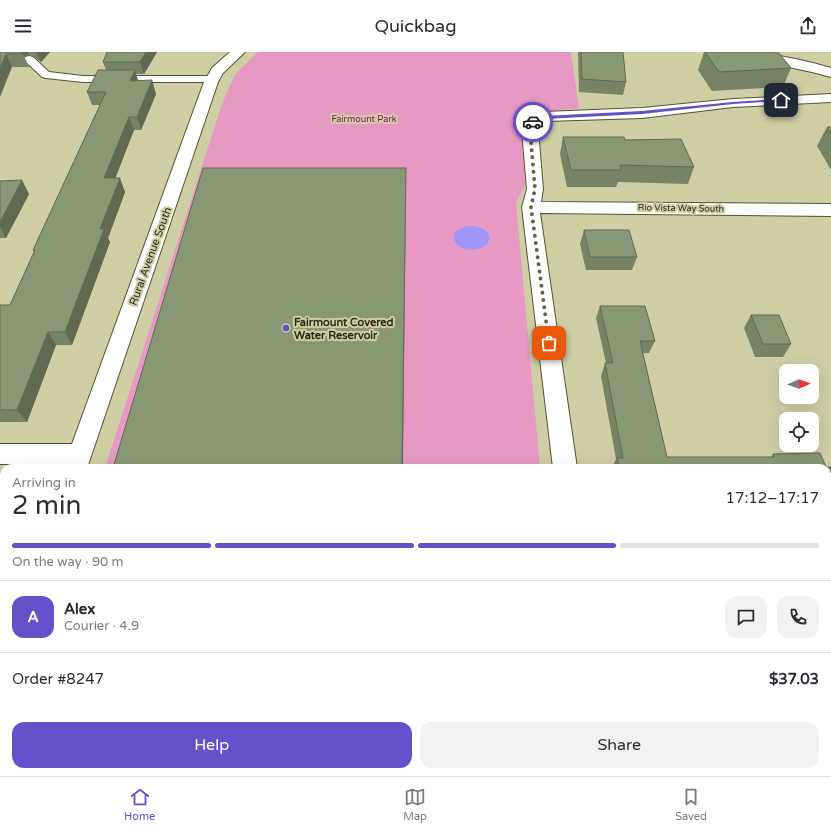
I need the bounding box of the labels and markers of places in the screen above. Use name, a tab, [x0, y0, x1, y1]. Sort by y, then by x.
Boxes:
pin	[764, 83, 798, 117]
place label: Fairmount Covered Water Reservoir	[294, 316, 393, 342]
marker: Fairmount Covered Water Reservoir	[281, 323, 291, 333]
pin	[532, 326, 566, 360]

